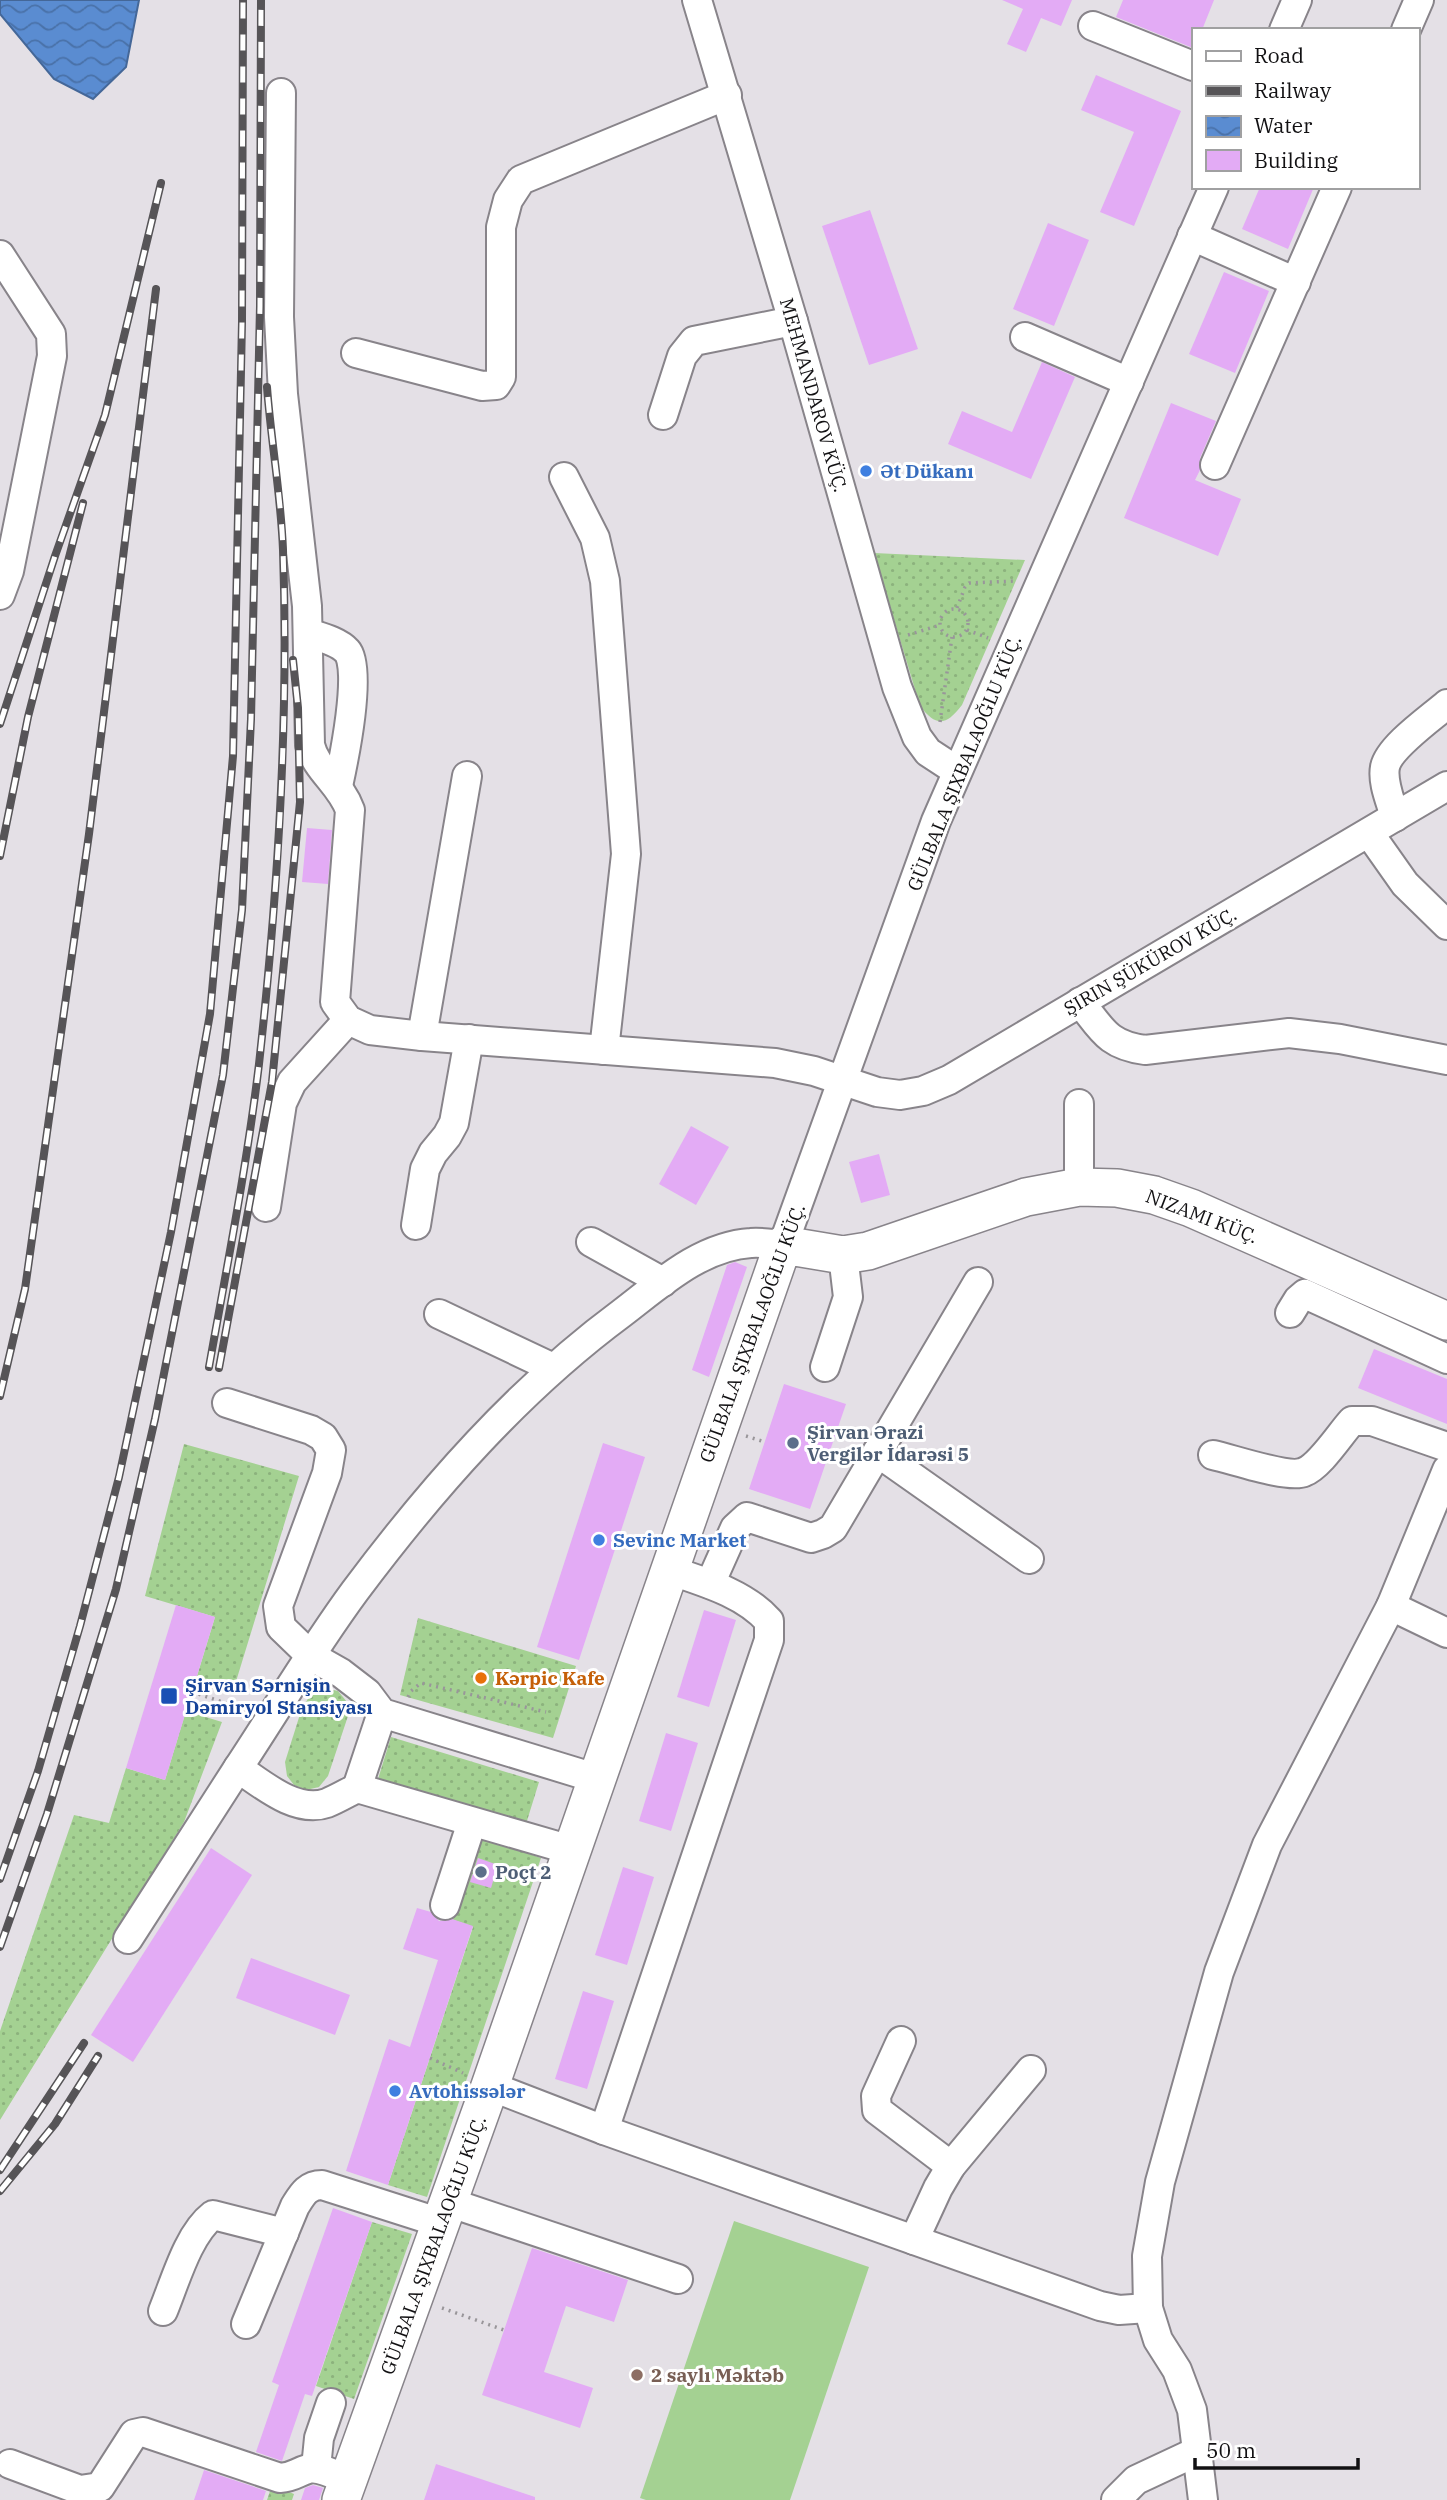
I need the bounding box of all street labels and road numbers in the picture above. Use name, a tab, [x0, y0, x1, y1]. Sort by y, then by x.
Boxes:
street label: MEHMANDAROV KÜÇ.	[775, 295, 853, 495]
street label: GÜLBALA ŞIXBALAOĞLU KÜÇ.	[902, 632, 1026, 894]
street label: ŞIRIN ŞÜKÜROV KÜÇ.	[1059, 902, 1241, 1020]
street label: NIZAMI KÜÇ.	[1143, 1184, 1261, 1248]
street label: GÜLBALA ŞIXBALAOĞLU KÜÇ.	[694, 1200, 810, 1466]
street label: GÜLBALA ŞIXBALAOĞLU KÜÇ.	[375, 2112, 491, 2378]

